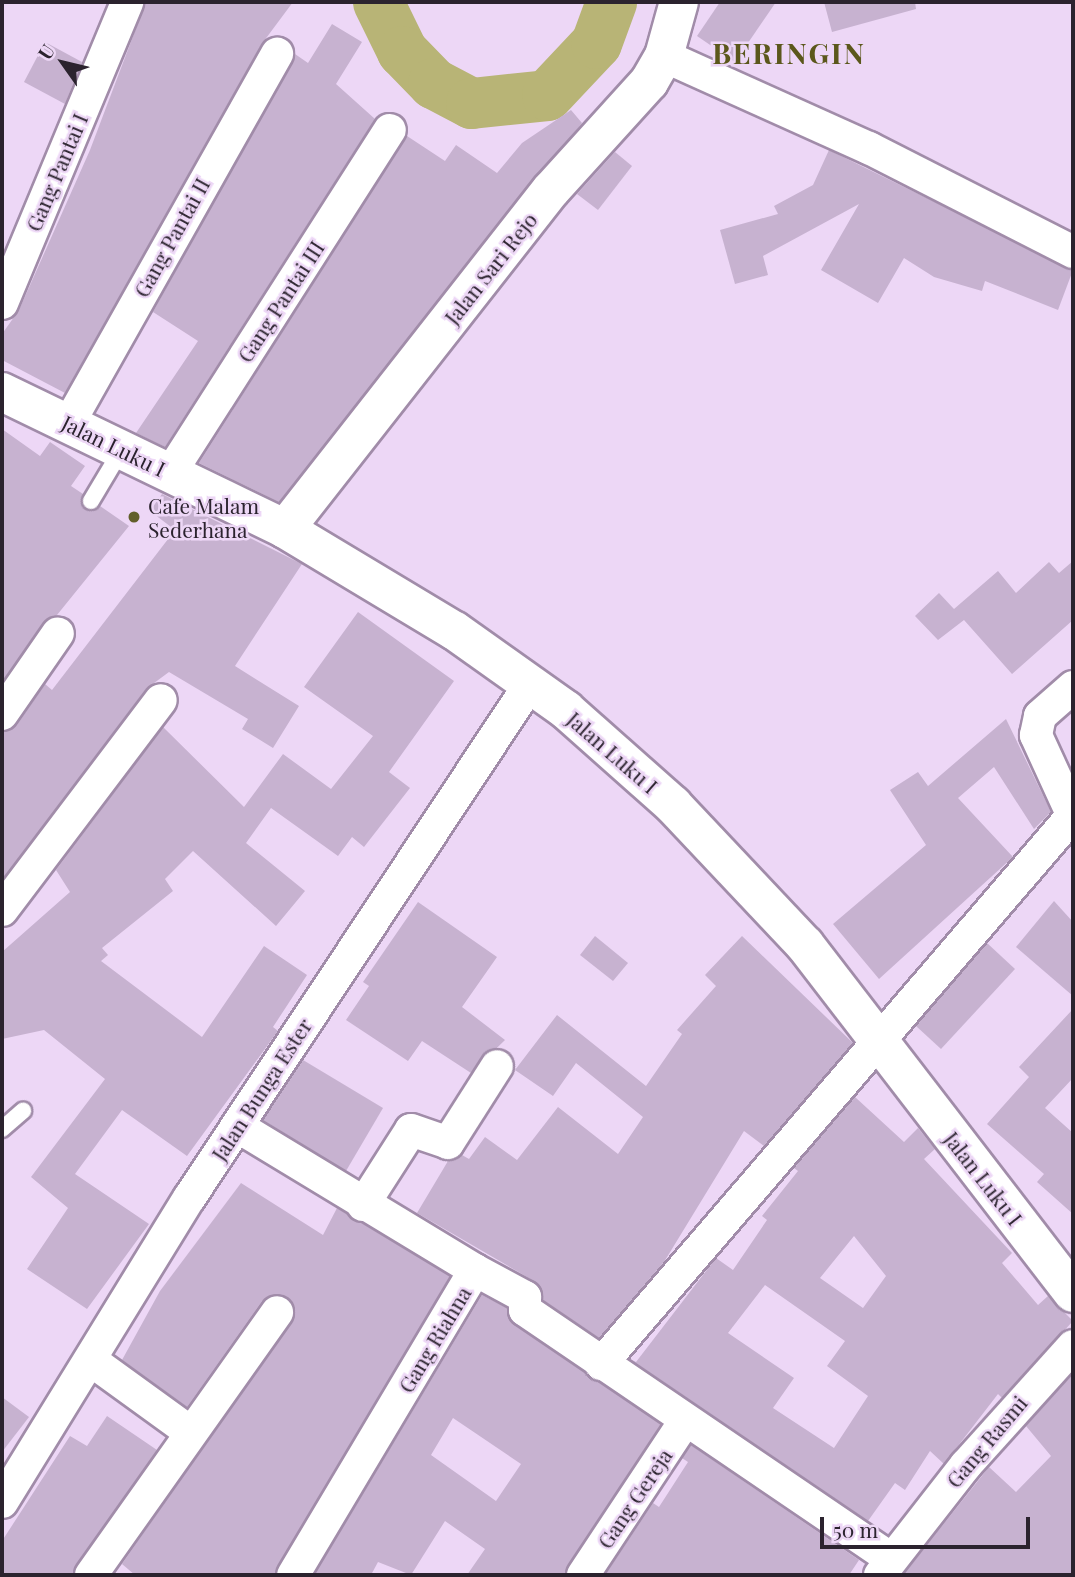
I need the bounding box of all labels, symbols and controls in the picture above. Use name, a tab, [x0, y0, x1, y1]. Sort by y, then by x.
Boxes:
north arrow	[28, 28, 98, 98]
district label: BERINGIN	[713, 36, 865, 70]
text: U	[31, 39, 60, 64]
street label: Gang Pantai I	[20, 109, 92, 235]
street label: Gang Pantai II	[128, 173, 214, 301]
street label: Jalan Sari Rejo	[439, 207, 541, 329]
street label: Gang Pantai III	[231, 236, 329, 366]
street label: Jalan Luku I	[58, 409, 170, 481]
place label: Cafe Malam Sederhana	[148, 492, 259, 542]
marker: Cafe Malam Sederhana	[126, 509, 142, 525]
street label: Jalan Luku I	[563, 706, 663, 798]
street label: Jalan Bunga Ester	[206, 1013, 316, 1165]
street label: Jalan Luku I	[940, 1126, 1028, 1230]
street label: Gang Riahna	[392, 1281, 476, 1397]
street label: Gang Rasmi	[940, 1390, 1032, 1492]
street label: Gang Gereja	[591, 1443, 677, 1553]
scale bar	[823, 1504, 1033, 1548]
text: 50 m	[833, 1515, 878, 1543]

